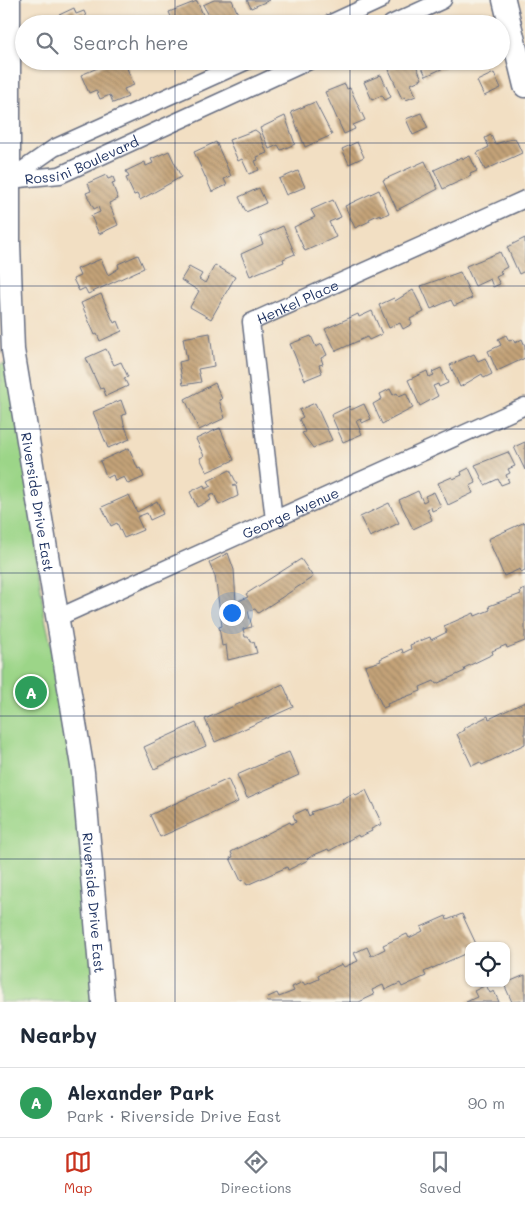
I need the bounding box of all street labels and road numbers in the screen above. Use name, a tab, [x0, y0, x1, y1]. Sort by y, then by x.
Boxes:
street label: Rossini Boulevard	[24, 131, 141, 188]
street label: Henkel Place	[253, 275, 341, 328]
street label: Riverside Drive East	[17, 431, 59, 573]
street label: George Avenue	[239, 482, 342, 543]
street label: Riverside Drive East	[79, 832, 110, 974]

